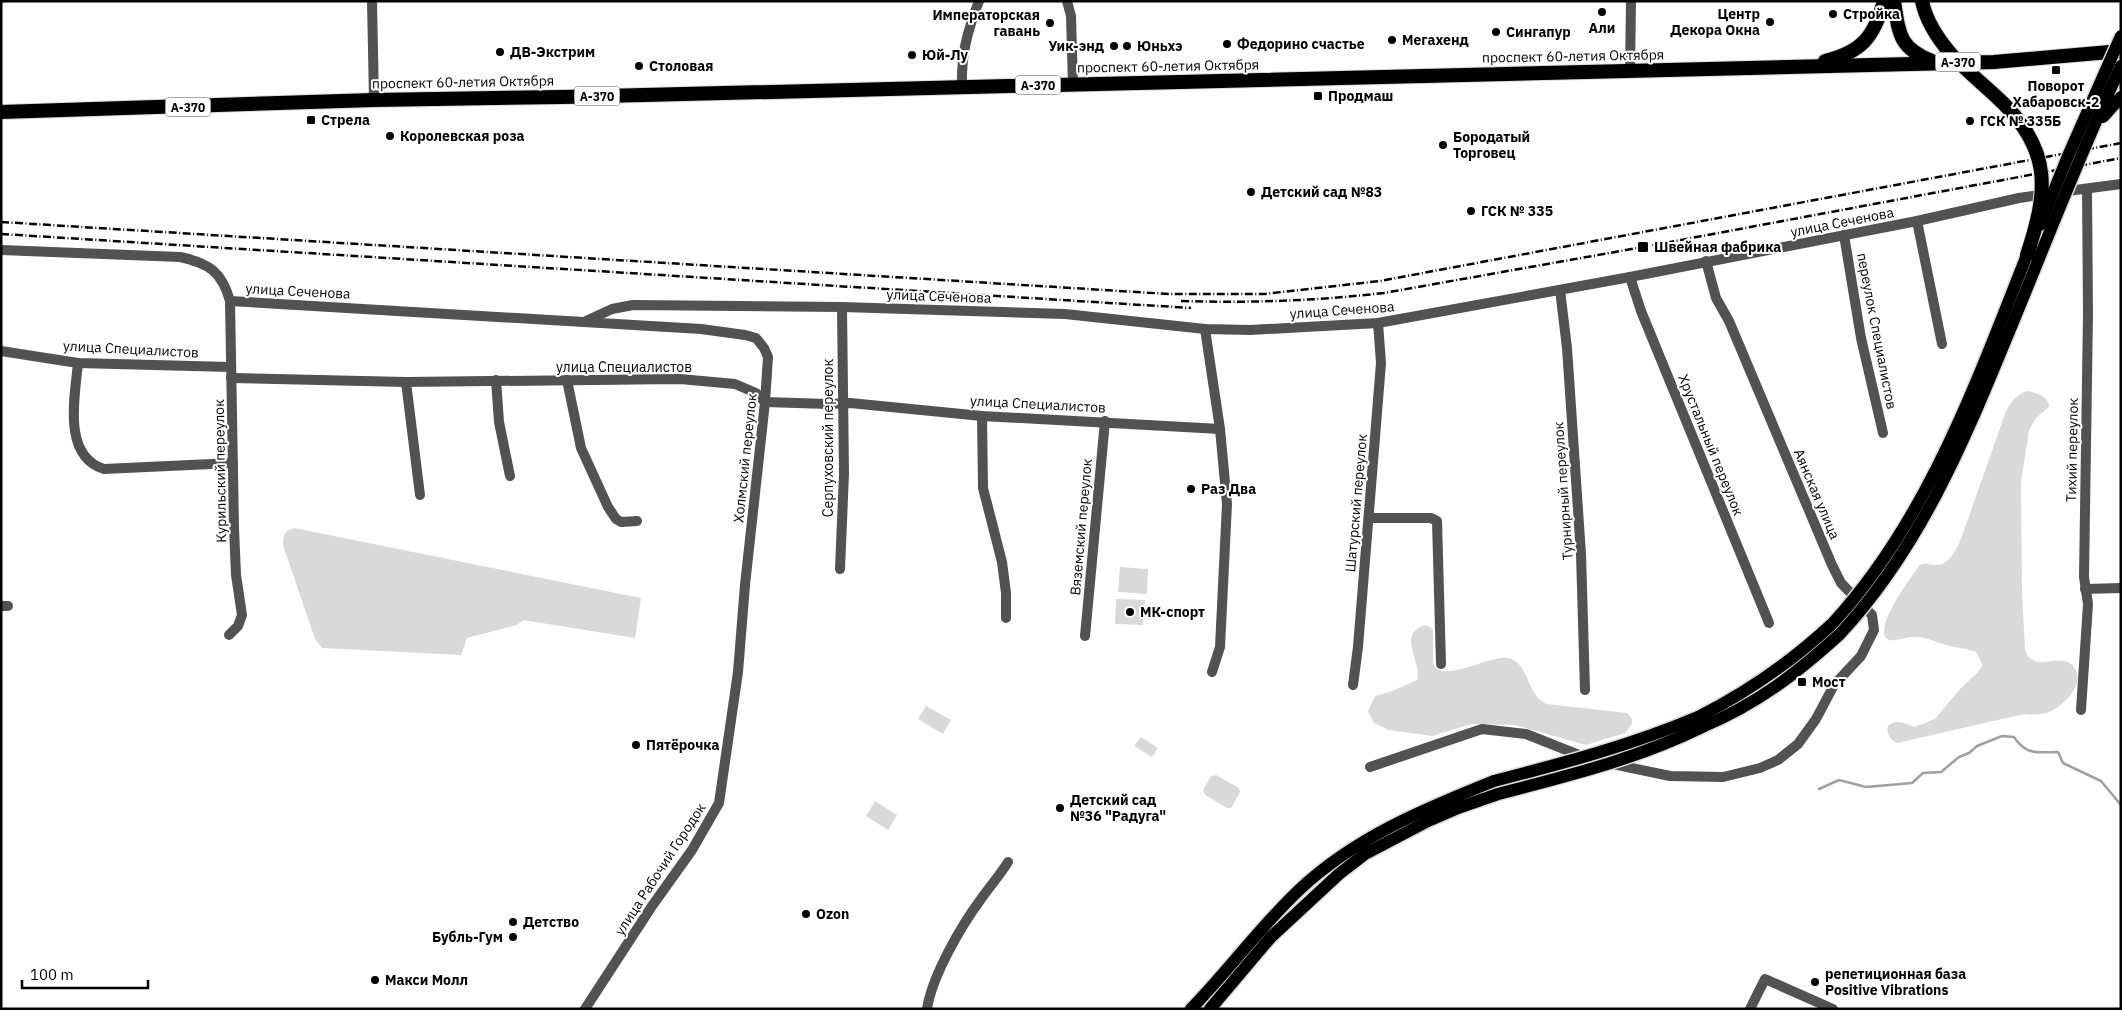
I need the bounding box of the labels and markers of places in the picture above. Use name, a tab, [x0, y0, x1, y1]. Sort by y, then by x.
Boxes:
place label: Центр Декора Окна	[1670, 5, 1760, 39]
place label: Стройка	[1843, 5, 1900, 23]
place label: Императорская гавань	[932, 6, 1040, 40]
marker: Али	[1596, 6, 1608, 18]
marker: Стройка	[1827, 8, 1839, 20]
marker: Центр Декора Окна	[1764, 16, 1776, 28]
marker: Императорская гавань	[1044, 17, 1056, 29]
place label: Али	[1589, 19, 1615, 37]
place label: Сингапур	[1506, 23, 1571, 41]
marker: Сингапур	[1490, 26, 1502, 38]
place label: Мегахенд	[1402, 31, 1469, 49]
marker: Мегахенд	[1386, 34, 1398, 46]
place label: Федорино счастье	[1237, 35, 1365, 53]
place label: Уик-энд	[1049, 37, 1104, 55]
place label: Юньхэ	[1137, 37, 1183, 55]
marker: Федорино счастье	[1221, 38, 1233, 50]
marker: Уик-энд	[1108, 40, 1120, 52]
marker: Юньхэ	[1121, 40, 1133, 52]
place label: ДВ-Экстрим	[510, 43, 595, 61]
marker: ДВ-Экстрим	[494, 46, 506, 58]
place label: Юй-Лу	[922, 46, 969, 64]
marker: Юй-Лу	[906, 49, 918, 61]
place label: Столовая	[649, 57, 713, 75]
marker: Столовая	[633, 60, 645, 72]
marker: Поворот Хабаровск-2	[2050, 64, 2062, 76]
place label: Поворот Хабаровск-2	[2013, 77, 2099, 111]
place label: Продмаш	[1328, 87, 1393, 105]
marker: Продмаш	[1312, 90, 1324, 102]
place label: Стрела	[321, 111, 370, 129]
place label: ГСК № 335Б	[1980, 112, 2061, 130]
marker: Стрела	[305, 114, 317, 126]
marker: ГСК № 335Б	[1964, 115, 1976, 127]
place label: Королевская роза	[400, 127, 525, 145]
place label: Бородатый Торговец	[1453, 128, 1530, 162]
marker: Королевская роза	[384, 130, 396, 142]
marker: Бородатый Торговец	[1437, 139, 1449, 151]
place label: Детский сад №83	[1261, 183, 1382, 201]
marker: Детский сад №83	[1245, 186, 1257, 198]
place label: ГСК № 335	[1481, 202, 1553, 220]
marker: ГСК № 335	[1465, 205, 1477, 217]
place label: Швейная фабрика	[1654, 238, 1781, 256]
marker: Швейная фабрика	[1636, 240, 1650, 254]
place label: Раз Два	[1201, 480, 1256, 498]
marker: Раз Два	[1185, 483, 1197, 495]
place label: МК-спорт	[1140, 603, 1205, 621]
marker: МК-спорт	[1124, 606, 1136, 618]
place label: Мост	[1812, 673, 1846, 691]
marker: Мост	[1796, 676, 1808, 688]
place label: Пятёрочка	[646, 736, 719, 754]
marker: Пятёрочка	[630, 739, 642, 751]
place label: Детский сад №36 "Радуга"	[1070, 791, 1166, 825]
marker: Детский сад №36 "Радуга"	[1054, 802, 1066, 814]
place label: Ozon	[816, 905, 849, 923]
marker: Ozon	[800, 908, 812, 920]
place label: Детство	[523, 913, 579, 931]
marker: Детство	[507, 916, 519, 928]
place label: Бубль-Гум	[432, 928, 503, 946]
marker: Бубль-Гум	[507, 931, 519, 943]
place label: репетиционная база Positive Vibrations	[1825, 965, 1966, 999]
place label: Макси Молл	[385, 971, 468, 989]
marker: Макси Молл	[369, 974, 381, 986]
marker: репетиционная база Positive Vibrations	[1809, 976, 1821, 988]

